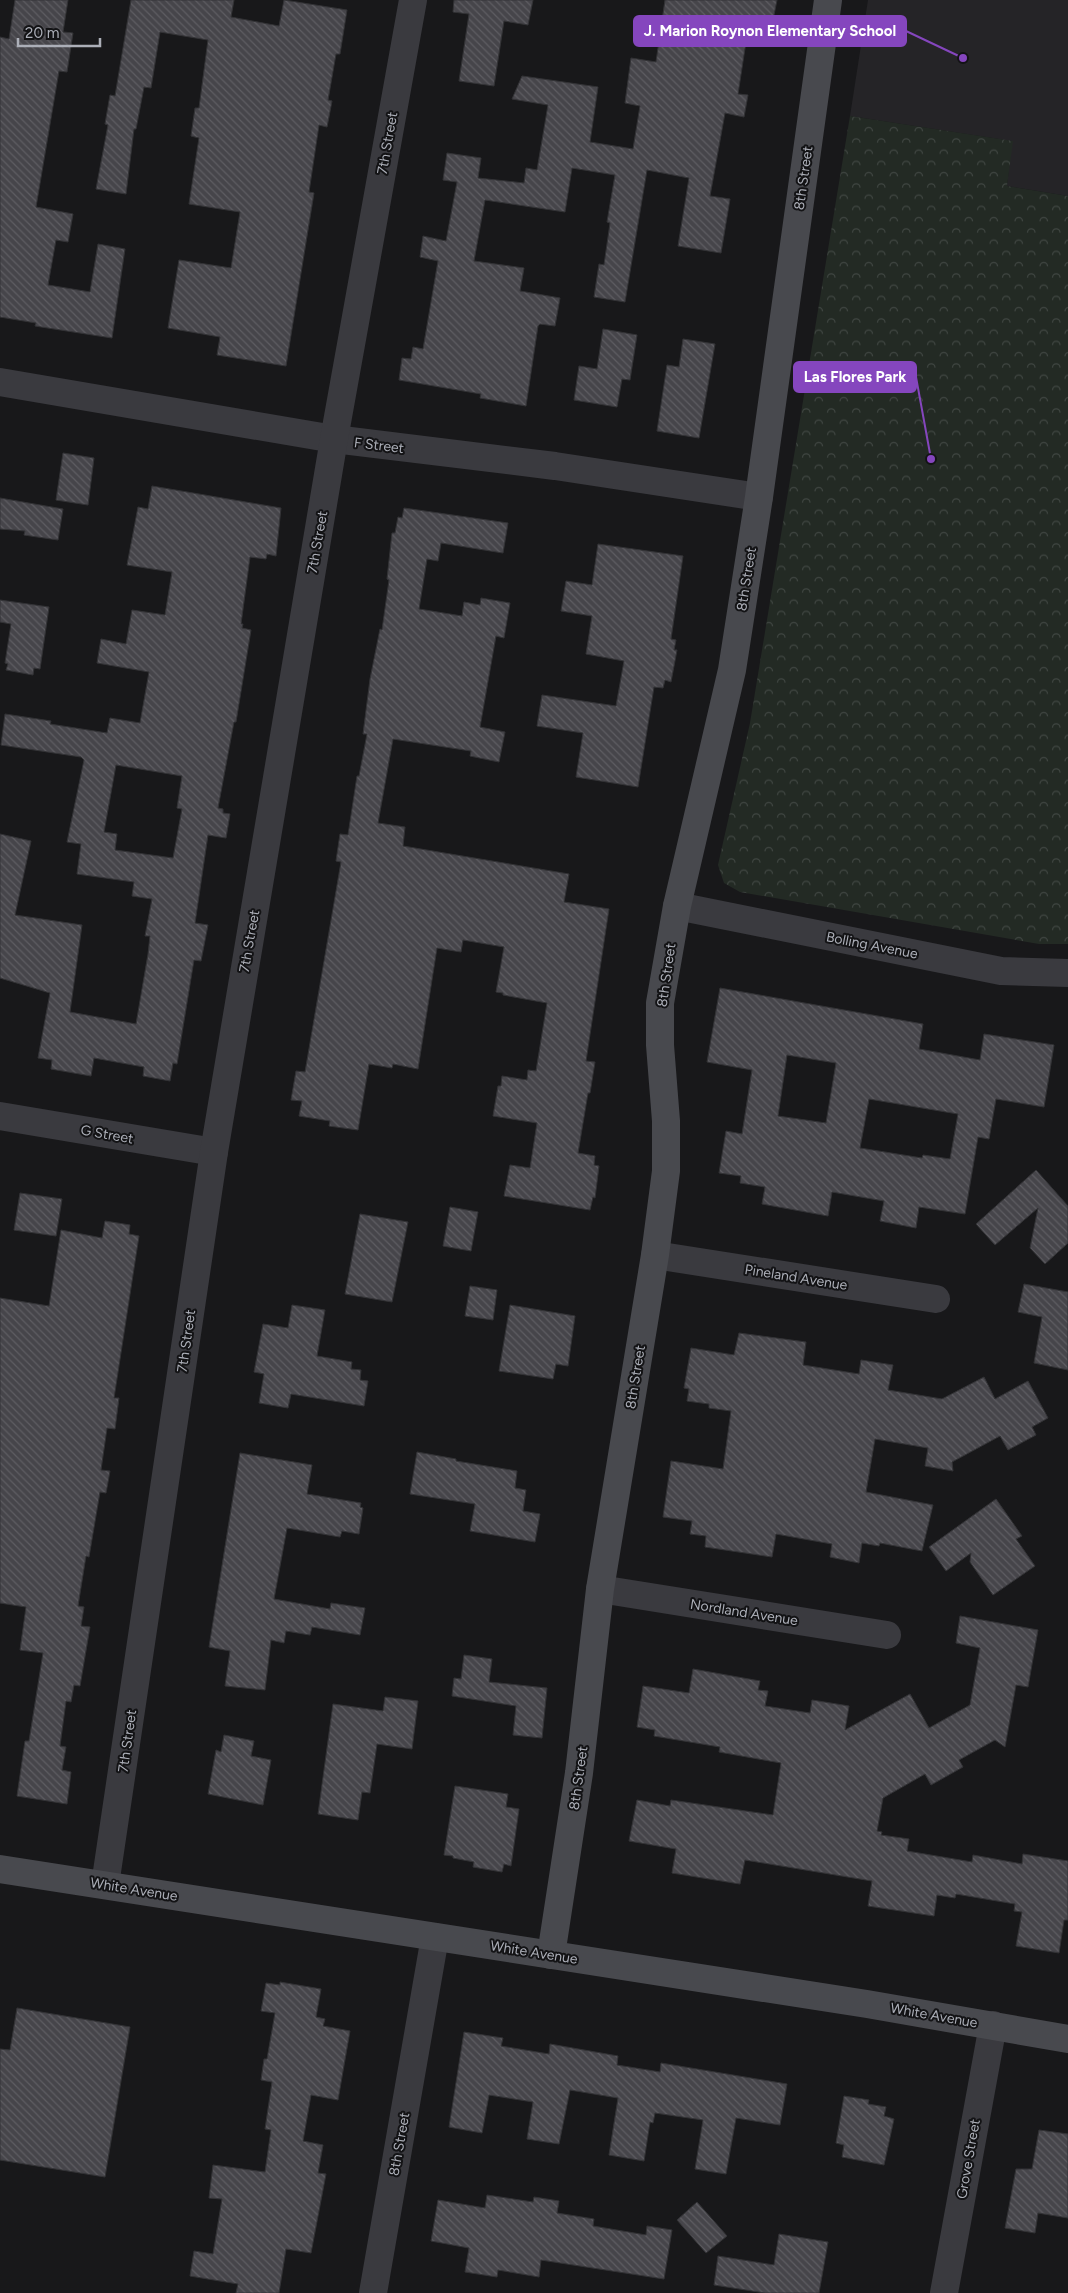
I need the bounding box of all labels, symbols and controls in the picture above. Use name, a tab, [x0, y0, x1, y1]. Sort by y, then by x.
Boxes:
scale bar	[18, 15, 100, 47]
callout: J. Marion Roynon Elementary School	[634, 16, 906, 46]
text: J. Marion Roynon Elementary School	[644, 22, 896, 40]
text: 20 m	[25, 24, 59, 42]
street label: 7th Street	[374, 110, 401, 176]
street label: 8th Street	[791, 145, 816, 211]
callout: Las Flores Park	[794, 362, 916, 392]
text: Las Flores Park	[804, 368, 906, 386]
street label: F Street	[353, 434, 405, 457]
street label: 7th Street	[304, 509, 331, 575]
street label: 8th Street	[733, 546, 760, 612]
street label: 7th Street	[236, 908, 263, 974]
street label: Bolling Avenue	[825, 928, 919, 963]
street label: 8th Street	[654, 942, 679, 1008]
street label: G Street	[79, 1121, 135, 1147]
street label: Pineland Avenue	[743, 1261, 849, 1294]
street label: 7th Street	[174, 1309, 199, 1374]
street label: 8th Street	[622, 1344, 649, 1410]
street label: Nordland Avenue	[689, 1596, 799, 1629]
street label: 7th Street	[115, 1709, 140, 1774]
street label: 8th Street	[566, 1745, 591, 1811]
street label: White Avenue	[89, 1874, 179, 1905]
street label: White Avenue	[489, 1937, 579, 1968]
street label: White Avenue	[889, 1999, 979, 2032]
street label: 8th Street	[386, 2111, 413, 2177]
street label: Grove Street	[953, 2118, 984, 2200]

